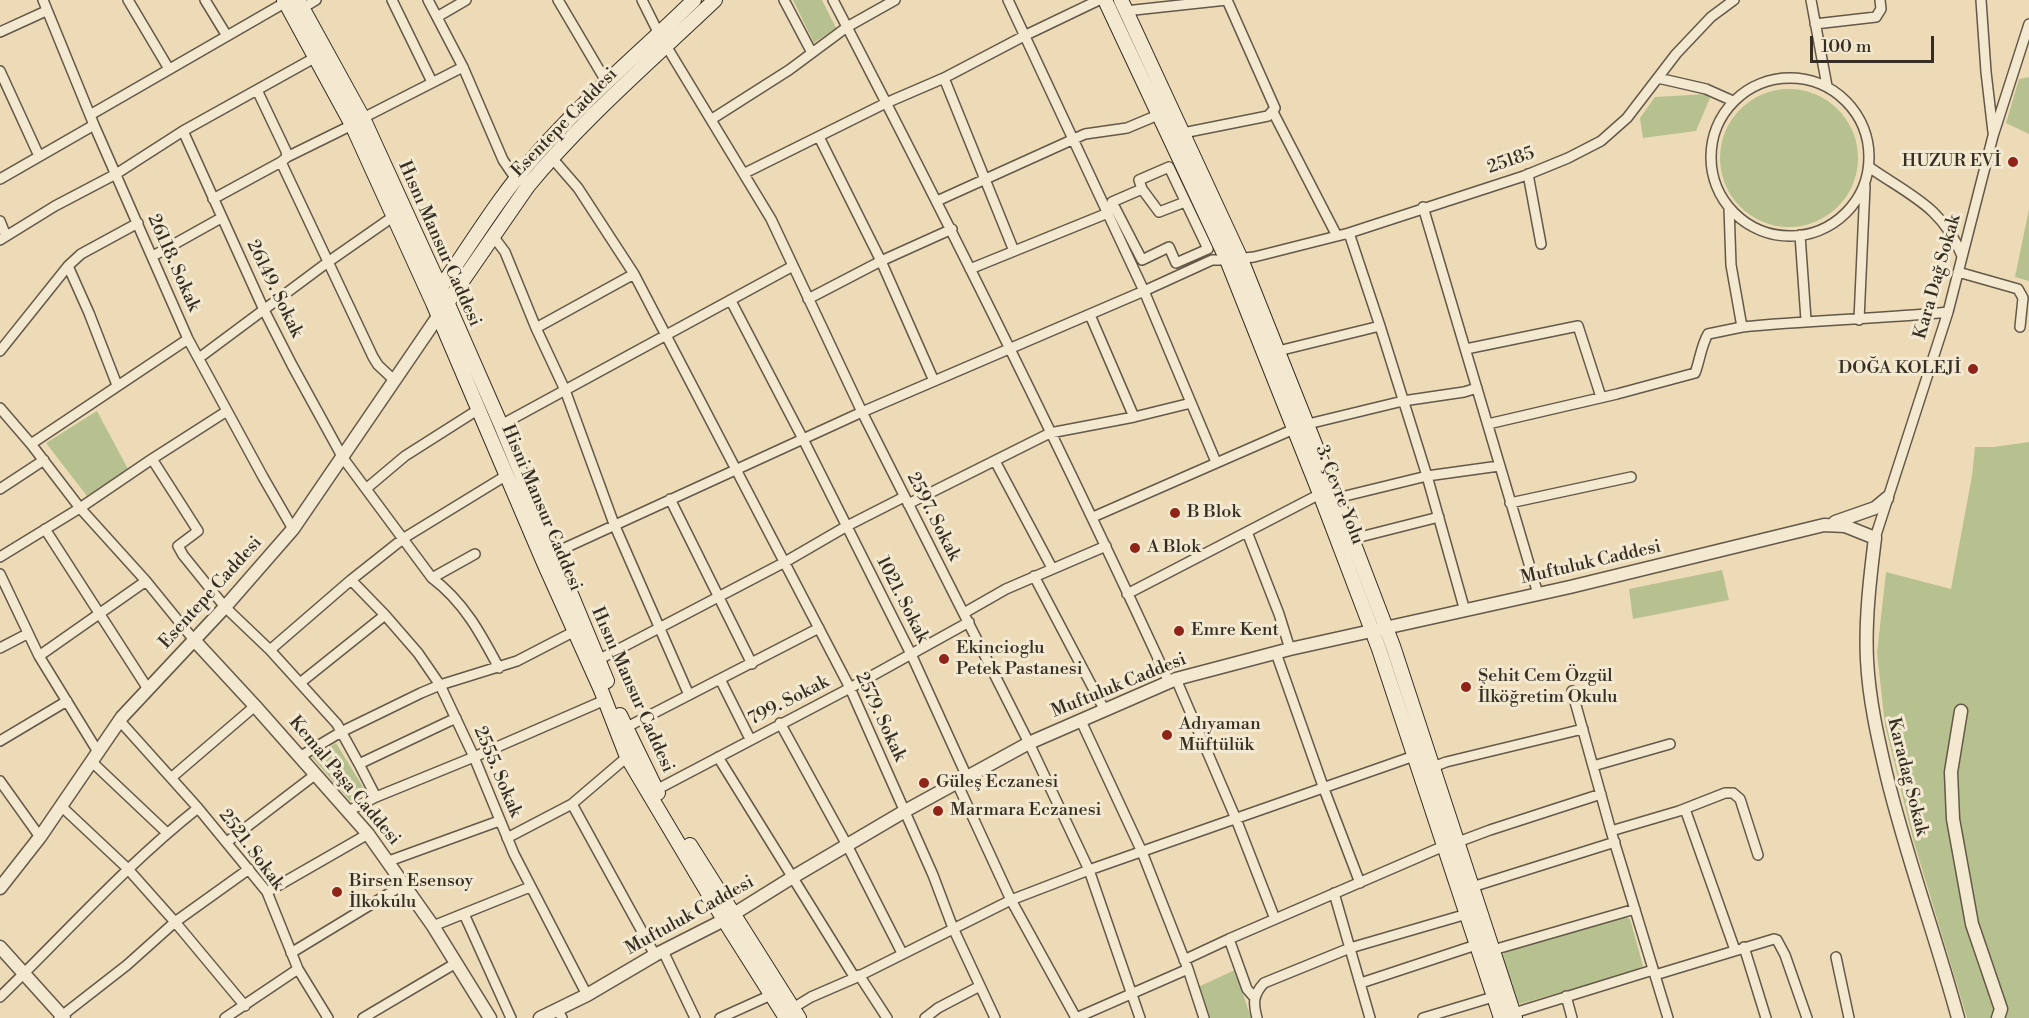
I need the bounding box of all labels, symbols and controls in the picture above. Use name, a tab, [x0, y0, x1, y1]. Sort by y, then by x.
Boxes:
scale bar	[1813, 24, 1938, 62]
text: 100 m	[1821, 35, 1872, 58]
street label: Esentepe Caddesi	[507, 64, 623, 182]
street label: 25185	[1485, 143, 1537, 179]
place label: HUZUR EVİ	[1902, 151, 2001, 173]
marker: HUZUR EVİ	[2006, 155, 2020, 169]
street label: Hısnı Mansur Caddesi	[393, 158, 485, 330]
street label: 26118. Sokak	[142, 211, 204, 315]
street label: Kara Dağ Sokak	[1910, 212, 1966, 342]
street label: 26149. Sokak	[241, 237, 307, 341]
place label: DOĞA KOLEJİ	[1838, 358, 1961, 380]
marker: DOĞA KOLEJİ	[1966, 362, 1980, 376]
street label: Hisni Mansur Caddesi	[496, 421, 586, 595]
street label: 3. Çevre Yolu	[1310, 442, 1368, 548]
street label: 2597. Sokak	[902, 469, 964, 565]
place label: B Blok	[1187, 502, 1241, 524]
marker: B Blok	[1168, 506, 1182, 520]
street label: Esentepe Caddesi	[155, 532, 267, 654]
street label: Muftuluk Caddesi	[1519, 536, 1663, 590]
place label: A Blok	[1147, 537, 1201, 559]
marker: A Blok	[1128, 541, 1142, 555]
street label: 1021. Sokak	[871, 553, 933, 647]
street label: Hısnı Mansur Caddesi	[586, 604, 678, 776]
place label: Emre Kent	[1191, 620, 1279, 642]
marker: Emre Kent	[1172, 624, 1186, 638]
place label: Ekincioglu Petek Pastanesi	[956, 638, 1083, 680]
street label: Muftuluk Caddesi	[1048, 649, 1190, 723]
marker: Ekincioglu Petek Pastanesi	[937, 652, 951, 666]
place label: Şehit Cem Özgül İlköğretim Okulu	[1478, 666, 1618, 708]
street label: 2579. Sokak	[850, 669, 910, 765]
street label: 799. Sokak	[745, 672, 833, 730]
marker: Şehit Cem Özgül İlköğretim Okulu	[1459, 680, 1473, 694]
street label: Kemal Paşa Caddesi	[284, 712, 404, 850]
place label: Adıyaman Müftülük	[1179, 714, 1261, 756]
street label: Karadag Sokak	[1882, 716, 1932, 838]
street label: 2555. Sokak	[468, 723, 526, 821]
marker: Adıyaman Müftülük	[1160, 728, 1174, 742]
place label: Güleş Eczanesi	[936, 772, 1058, 794]
marker: Güleş Eczanesi	[917, 776, 931, 790]
place label: Marmara Eczanesi	[950, 800, 1101, 822]
marker: Marmara Eczanesi	[931, 804, 945, 818]
street label: 2521. Sokak	[214, 805, 288, 895]
place label: Birsen Esensoy İlkokulu	[349, 871, 473, 914]
street label: Muftuluk Caddesi	[622, 872, 758, 960]
marker: Birsen Esensoy İlkokulu	[330, 885, 344, 899]

